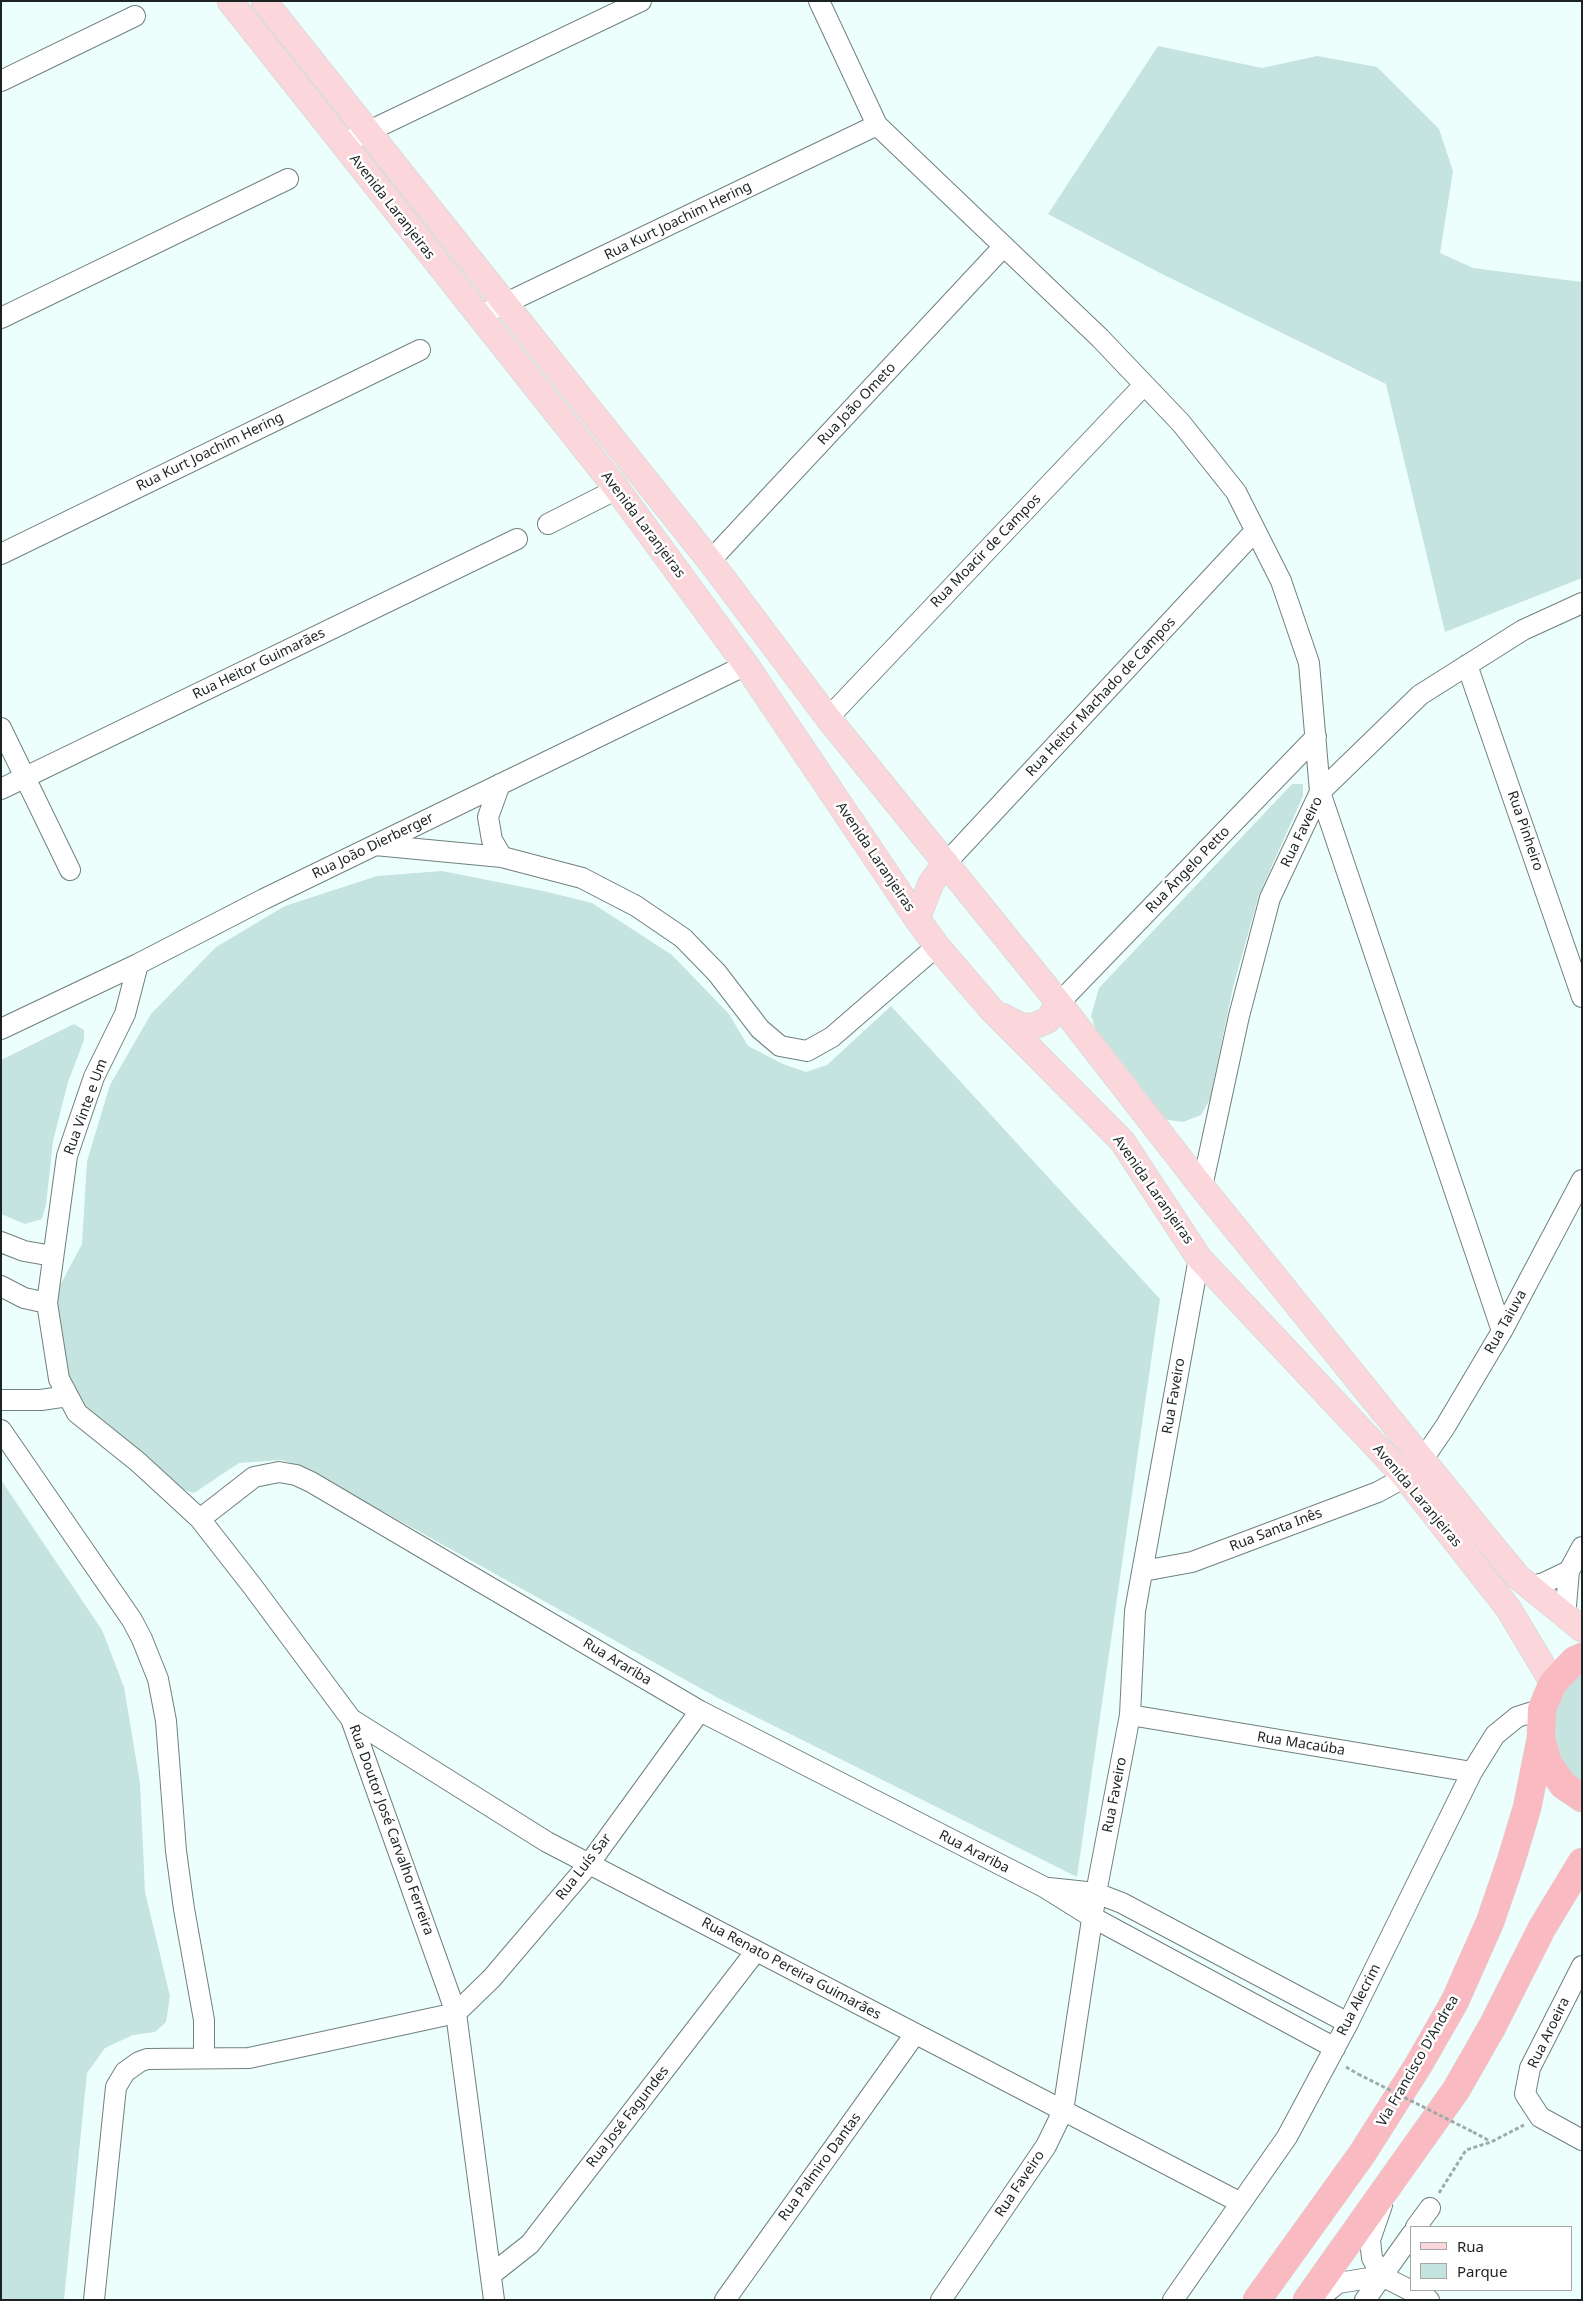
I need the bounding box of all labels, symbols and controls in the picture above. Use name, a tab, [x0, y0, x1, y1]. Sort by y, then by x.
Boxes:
street label: Avenida Laranjeiras	[346, 151, 438, 263]
street label: Rua Kurt Joachim Hering	[602, 178, 754, 264]
street label: Rua João Ometo	[815, 359, 899, 449]
street label: Rua Kurt Joachim Hering	[134, 409, 286, 495]
street label: Avenida Laranjeiras	[598, 469, 688, 581]
street label: Rua Moacir de Campos	[927, 491, 1045, 611]
street label: Rua Heitor Machado de Campos	[1023, 614, 1179, 780]
street label: Rua Heitor Guimarães	[190, 625, 328, 703]
street label: Rua Pinheiro	[1503, 789, 1547, 873]
street label: Rua Faveiro	[1278, 794, 1326, 870]
street label: Avenida Laranjeiras	[832, 799, 918, 915]
street label: Rua João Dierberger	[310, 809, 436, 883]
street label: Rua Ângelo Petto	[1142, 823, 1234, 917]
street label: Rua Vinte e Um	[61, 1057, 111, 1157]
street label: Avenida Laranjeiras	[1109, 1132, 1197, 1248]
street label: Rua Taiuva	[1482, 1287, 1530, 1357]
street label: Rua Faveiro	[1159, 1357, 1189, 1435]
street label: Avenida Laranjeiras	[1369, 1441, 1465, 1551]
street label: Rua Santa Inês	[1227, 1505, 1325, 1555]
street label: Rua Arariba	[580, 1635, 654, 1689]
street label: Rua Doutor José Carvalho Ferreira	[345, 1722, 437, 1938]
street label: Rua Macaúba	[1256, 1729, 1346, 1759]
street label: Rua Faveiro	[1099, 1756, 1131, 1834]
street label: Rua Arariba	[936, 1827, 1012, 1877]
street label: Rua Luís Sar	[553, 1830, 615, 1904]
street label: Rua Renato Pereira Guimarães	[698, 1914, 884, 2024]
street label: Rua Alecrim	[1334, 1961, 1384, 2039]
street label: Via Francisco D'Andrea	[1374, 1992, 1462, 2130]
street label: Rua Aroeira	[1525, 1995, 1573, 2071]
street label: Rua José Fagundes	[583, 2063, 673, 2171]
street label: Rua Palmiro Dantas	[775, 2110, 865, 2224]
street label: Rua Faveiro	[992, 2148, 1048, 2220]
legend	[1410, 2226, 1573, 2291]
text: Rua	[1457, 2236, 1484, 2256]
text: Parque	[1457, 2261, 1507, 2281]

